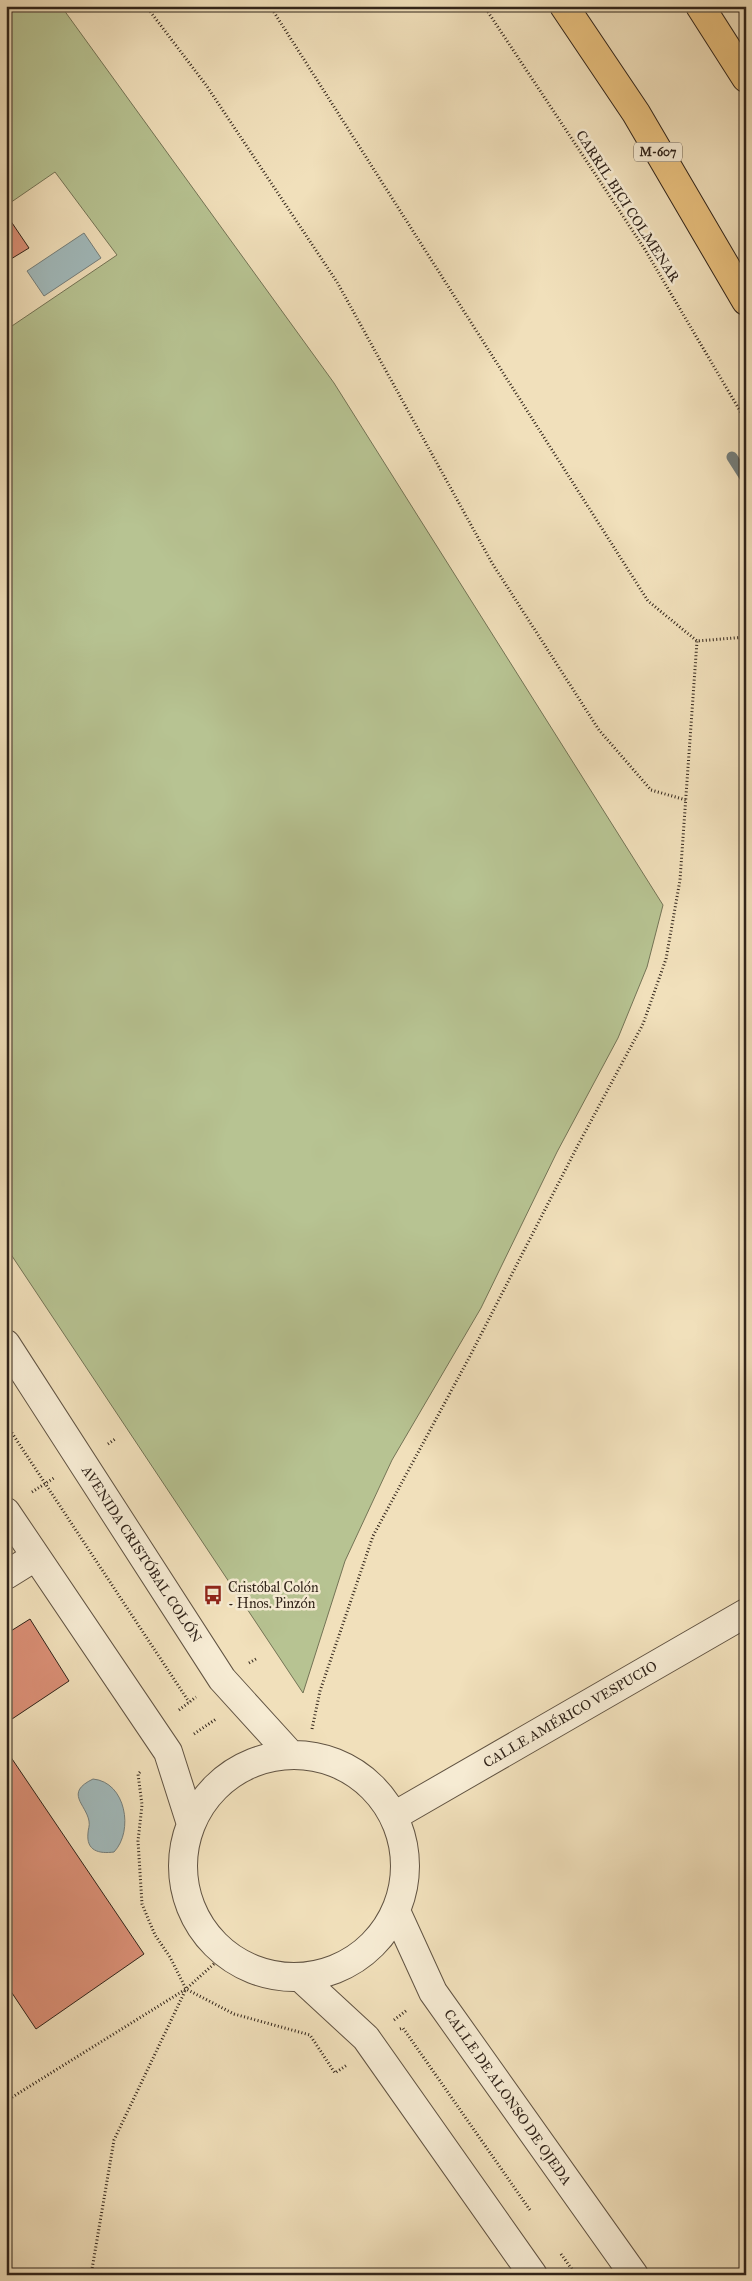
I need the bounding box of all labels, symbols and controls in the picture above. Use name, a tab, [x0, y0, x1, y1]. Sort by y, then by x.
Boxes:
street label: CARRIL BICI COLMENAR	[572, 127, 684, 286]
road number: M-607	[634, 142, 682, 162]
street label: AVENIDA CRISTÓBAL COLÓN	[77, 1461, 207, 1646]
place label: Cristóbal Colón - Hnos. Pinzón	[228, 1579, 319, 1612]
bus stop icon: Cristóbal Colón - Hnos. Pinzón	[202, 1584, 224, 1606]
street label: CALLE AMÉRICO VESPUCIO	[479, 1656, 660, 1771]
street label: CALLE DE ALONSO DE OJEDA	[439, 2006, 575, 2189]

